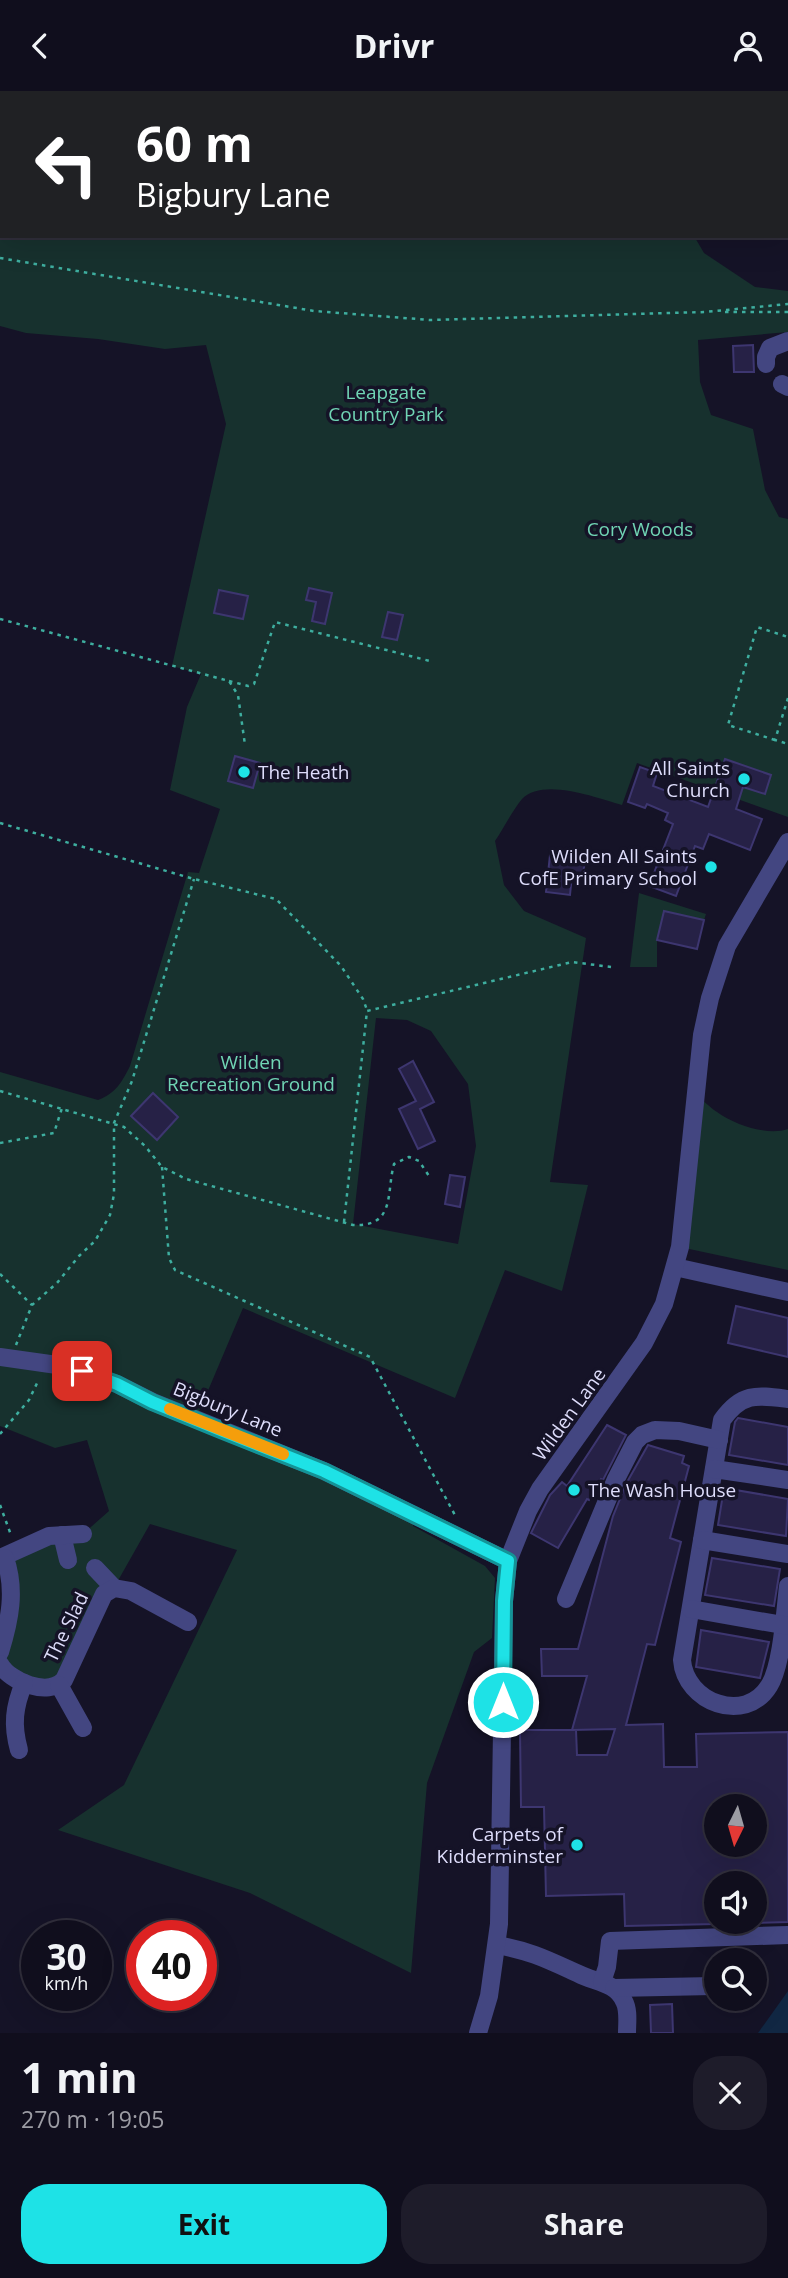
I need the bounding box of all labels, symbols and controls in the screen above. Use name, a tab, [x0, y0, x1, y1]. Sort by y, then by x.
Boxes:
text: Drivr	[354, 24, 434, 67]
icon: back	[21, 27, 59, 65]
icon: person	[729, 27, 767, 65]
text: 60 m	[136, 110, 253, 176]
icon: left	[21, 119, 112, 210]
text: Bigbury Lane	[136, 173, 331, 216]
park label: Leapgate Country Park	[328, 379, 444, 427]
park label: Cory Woods	[587, 516, 693, 542]
place label: All Saints Church	[650, 755, 730, 803]
place label: The Heath	[258, 759, 349, 785]
marker: The Heath	[236, 764, 252, 780]
marker: All Saints Church	[736, 771, 752, 787]
place label: Wilden All Saints CofE Primary School	[519, 843, 697, 891]
marker: Wilden All Saints CofE Primary School	[703, 859, 719, 875]
park label: Wilden Recreation Ground	[167, 1049, 335, 1097]
pin	[52, 1341, 112, 1401]
icon: arrive	[63, 1352, 101, 1390]
street label: Wilden Lane	[526, 1362, 612, 1466]
street label: Bigbury Lane	[169, 1375, 287, 1443]
place label: The Wash House	[588, 1477, 736, 1503]
marker: The Wash House	[566, 1482, 582, 1498]
street label: The Slad	[38, 1588, 94, 1666]
position arrow	[466, 1665, 540, 1739]
north arrow	[704, 1794, 766, 1857]
map controls	[704, 1794, 767, 2011]
place label: Carpets of Kidderminster	[437, 1821, 565, 1869]
marker: Carpets of Kidderminster	[569, 1837, 585, 1853]
button: sound	[704, 1871, 767, 1934]
speed limit sign: 40	[126, 1920, 217, 2011]
text: 30	[46, 1933, 87, 1980]
button: search	[704, 1948, 767, 2011]
text: km/h	[45, 1971, 88, 1995]
text: 1 min	[21, 2048, 138, 2105]
button: close	[693, 2056, 767, 2130]
text: 270 m · 19:05	[21, 2103, 164, 2135]
button: Exit	[21, 2184, 387, 2264]
button: Share	[401, 2184, 767, 2264]

